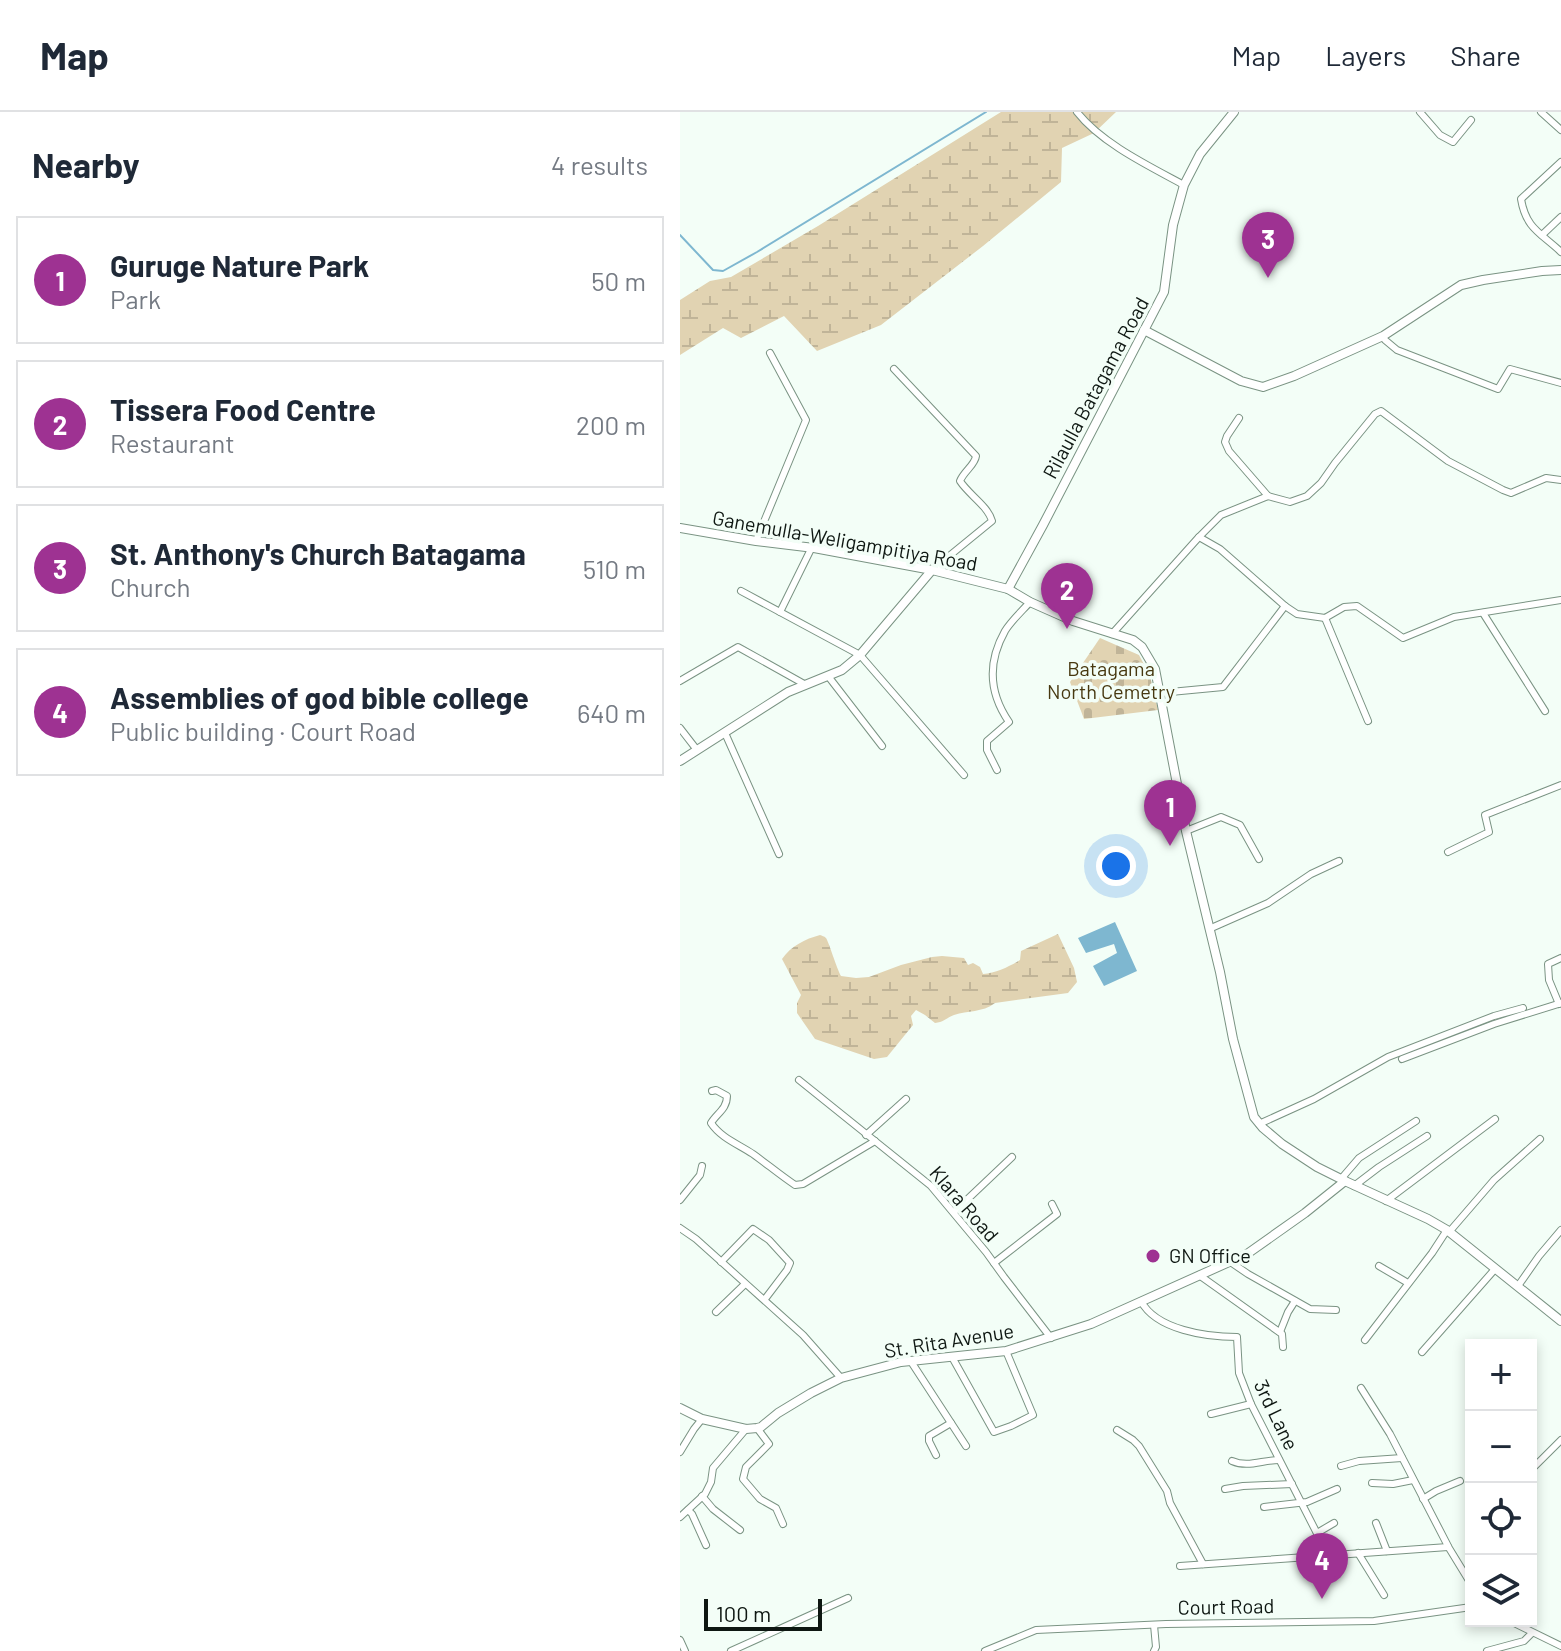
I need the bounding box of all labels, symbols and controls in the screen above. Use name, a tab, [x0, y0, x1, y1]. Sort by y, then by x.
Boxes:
text: Map	[40, 32, 109, 78]
text: Map	[1231, 38, 1281, 72]
text: Layers	[1325, 38, 1406, 72]
text: Share	[1450, 38, 1521, 72]
text: Nearby	[32, 144, 140, 185]
text: 4 results	[551, 149, 648, 180]
pin: 3	[1242, 212, 1294, 278]
text: Guruge Nature Park	[110, 247, 369, 283]
text: 1	[55, 265, 65, 296]
text: 50 m	[591, 265, 646, 296]
text: Park	[110, 283, 161, 314]
street label: Rilaulla Batagama Road	[1037, 293, 1153, 482]
text: Tissera Food Centre	[110, 391, 376, 427]
text: 2	[53, 409, 67, 440]
text: 200 m	[576, 409, 646, 440]
text: Restaurant	[110, 427, 235, 458]
street label: Ganemulla-Weligampitiya Road	[711, 505, 979, 575]
text: St. Anthony's Church Batagama	[110, 535, 526, 571]
text: 3	[53, 553, 67, 584]
text: 510 m	[583, 553, 646, 584]
pin: 2	[1041, 563, 1093, 629]
text: Church	[110, 571, 191, 602]
park label: Batagama North Cemetry	[1047, 656, 1175, 703]
text: Assemblies of god bible college	[110, 679, 529, 715]
text: 4	[52, 697, 68, 728]
text: 640 m	[577, 697, 646, 728]
text: Public building · Court Road	[110, 715, 416, 746]
pin: 1	[1144, 780, 1196, 846]
your location	[1096, 846, 1136, 886]
street label: Klara Road	[925, 1160, 1004, 1246]
place label: GN Office	[1169, 1243, 1251, 1267]
marker: GN Office	[1144, 1247, 1162, 1265]
street label: St. Rita Avenue	[882, 1318, 1015, 1362]
map controls	[1465, 1339, 1537, 1627]
button: +	[1465, 1339, 1537, 1411]
street label: 3rd Lane	[1250, 1375, 1304, 1454]
button: −	[1465, 1411, 1537, 1483]
button: locate	[1465, 1483, 1537, 1555]
pin: 4	[1296, 1533, 1348, 1599]
button: layers	[1465, 1555, 1537, 1627]
street label: Court Road	[1177, 1593, 1275, 1619]
scale bar	[704, 1595, 822, 1631]
text: 100 m	[716, 1600, 771, 1626]

